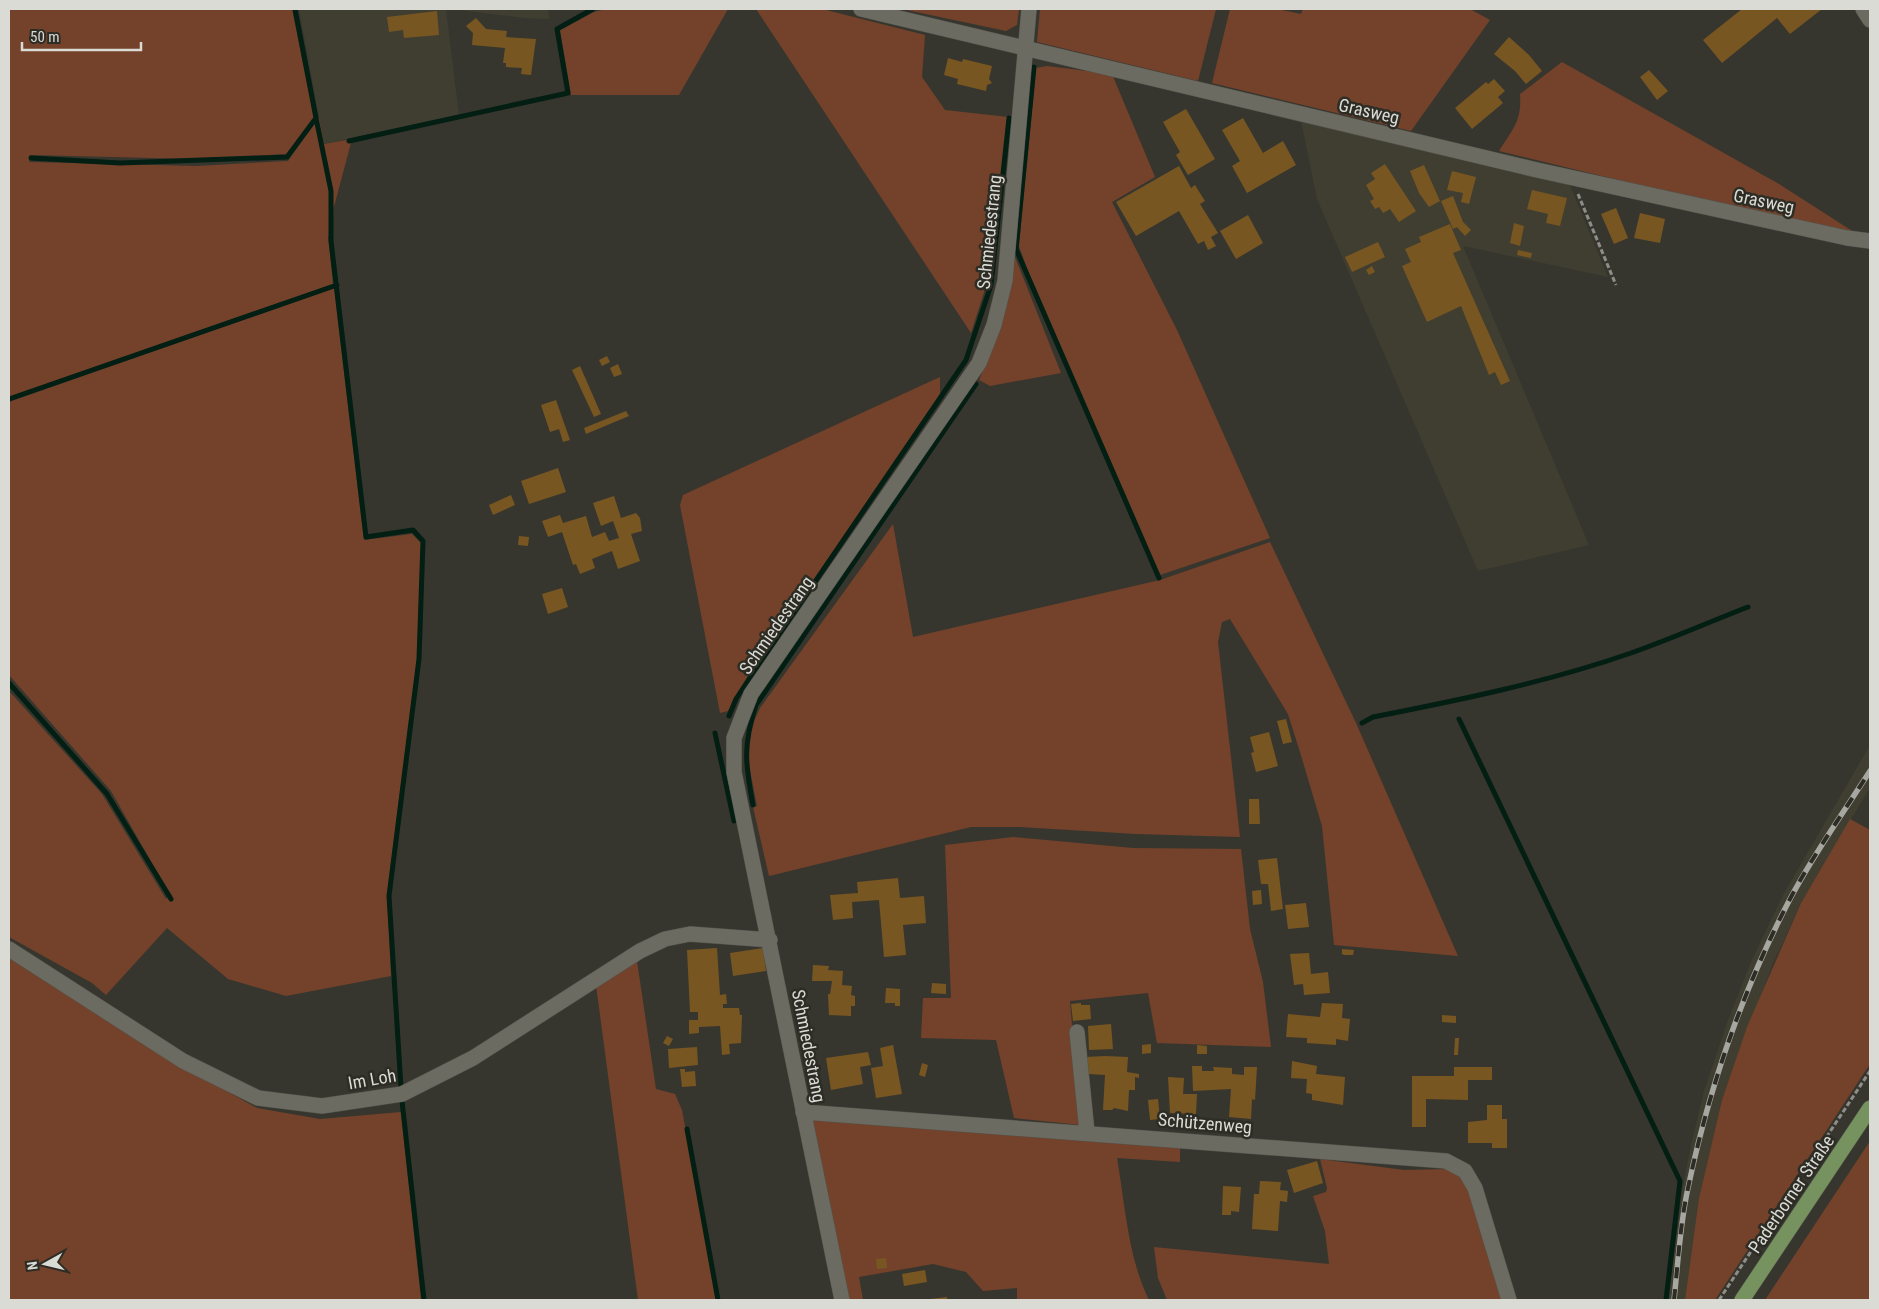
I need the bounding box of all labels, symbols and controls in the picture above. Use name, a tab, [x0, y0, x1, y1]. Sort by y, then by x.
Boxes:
scale bar	[22, 20, 141, 52]
text: 50 m	[30, 28, 60, 46]
street label: Grasweg	[1337, 94, 1401, 128]
street label: Schmiedestrang	[973, 174, 1005, 290]
street label: Grasweg	[1732, 184, 1796, 218]
street label: Schmiedestrang	[734, 572, 818, 678]
street label: Schmiedestrang	[788, 988, 830, 1104]
street label: Im Loh	[346, 1064, 398, 1094]
street label: Schützenweg	[1157, 1108, 1253, 1138]
street label: Paderborner Straße	[1744, 1131, 1838, 1257]
north arrow	[20, 1239, 70, 1289]
text: N	[24, 1260, 41, 1271]

